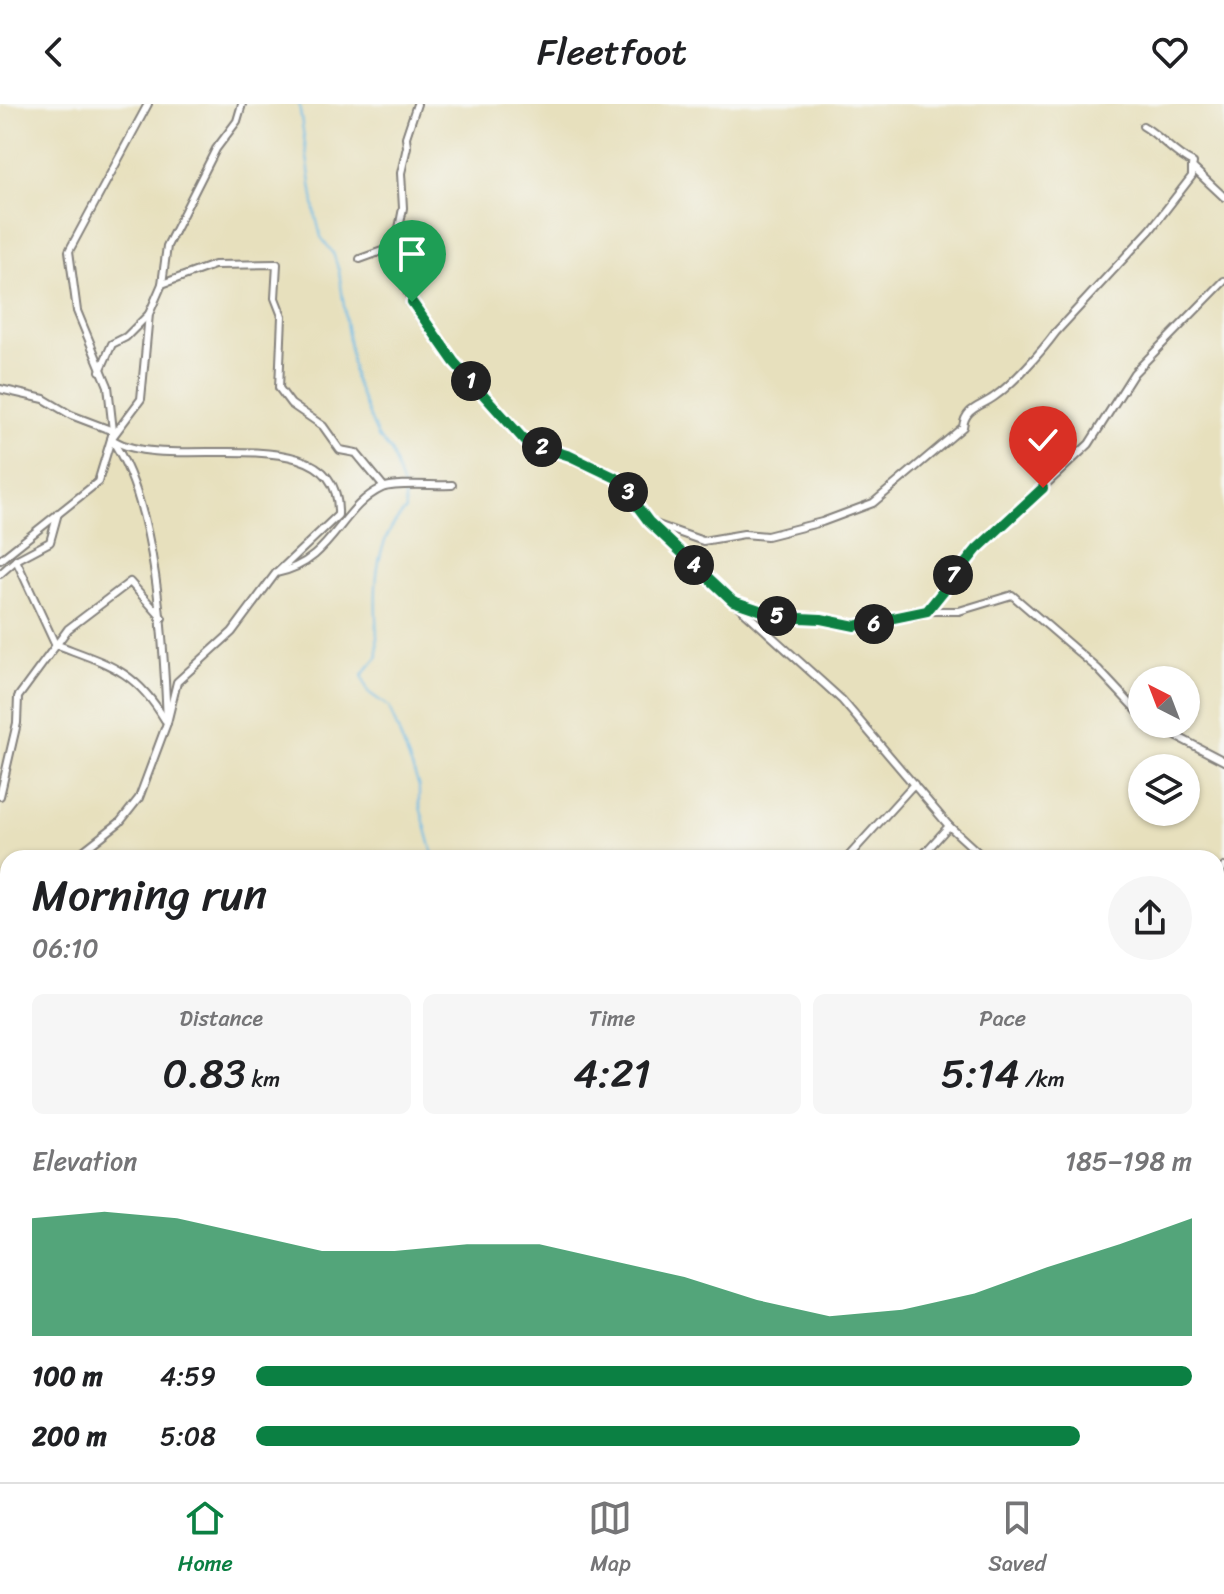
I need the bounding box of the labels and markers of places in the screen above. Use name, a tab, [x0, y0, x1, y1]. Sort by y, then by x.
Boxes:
pin	[378, 220, 446, 302]
pin: 1	[451, 361, 491, 401]
pin	[1009, 406, 1077, 488]
pin: 2	[522, 427, 562, 467]
pin: 3	[608, 472, 648, 512]
pin: 4	[674, 545, 714, 585]
pin: 7	[933, 555, 973, 595]
pin: 5	[757, 596, 797, 636]
pin: 6	[854, 604, 894, 644]

